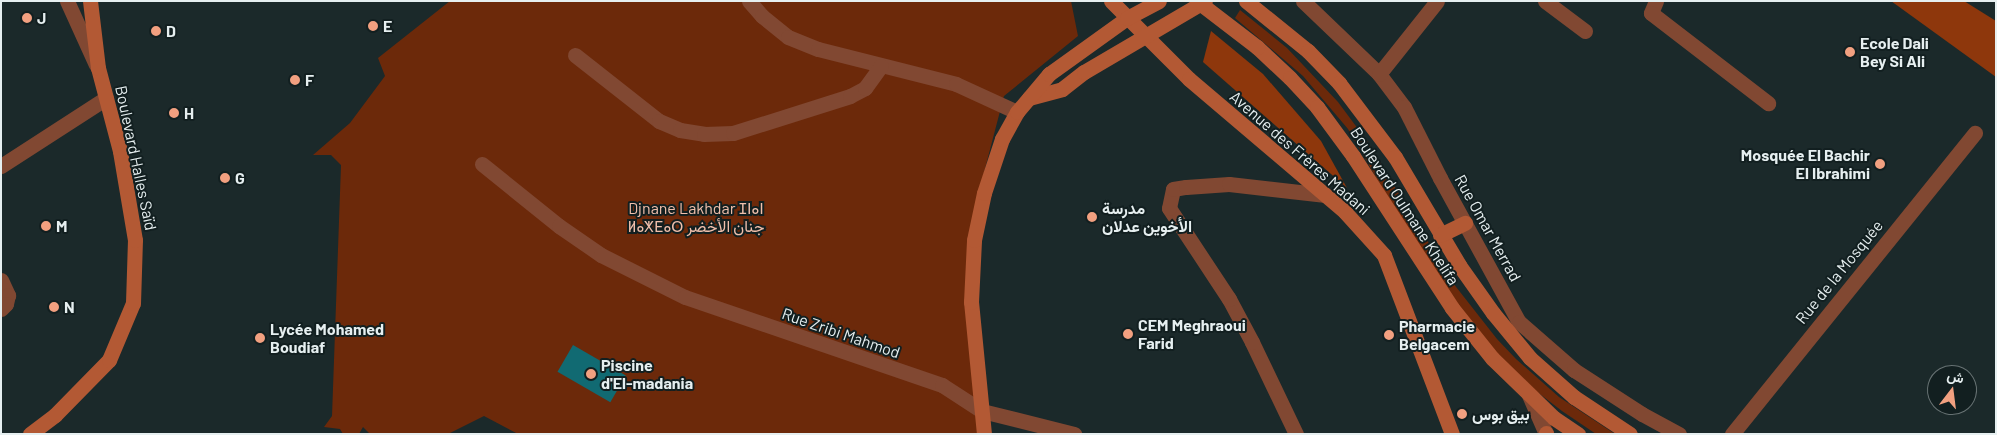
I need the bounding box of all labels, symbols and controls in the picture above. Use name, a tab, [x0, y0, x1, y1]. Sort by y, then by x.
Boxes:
place label: J	[37, 8, 46, 28]
marker: J	[21, 12, 33, 24]
place label: E	[383, 16, 392, 36]
marker: E	[367, 20, 379, 32]
place label: D	[166, 21, 176, 41]
marker: D	[150, 25, 162, 37]
place label: Ecole Dali Bey Si Ali	[1860, 33, 1929, 71]
marker: Ecole Dali Bey Si Ali	[1844, 46, 1856, 58]
place label: F	[305, 70, 314, 90]
marker: F	[289, 74, 301, 86]
street label: Boulevard Halles Saïd	[111, 84, 161, 232]
street label: Avenue des Frères Madani	[1226, 87, 1374, 219]
place label: H	[184, 103, 194, 123]
marker: H	[168, 107, 180, 119]
street label: Boulevard Oulmane Khelifa	[1347, 123, 1463, 289]
place label: Mosquée El Bachir El Ibrahimi	[1741, 145, 1870, 183]
marker: Mosquée El Bachir El Ibrahimi	[1874, 158, 1886, 170]
place label: G	[235, 168, 245, 188]
street label: Rue Omar Merrad	[1451, 171, 1525, 285]
marker: G	[219, 172, 231, 184]
park label: Djnane Lakhdar ⵊⵏⴰⵏ ⵍⴰⵅⴹⴰⵔ جنان الأخضر	[628, 198, 764, 236]
place label: مدرسة الأخوين عدلان	[1102, 198, 1192, 236]
marker: مدرسة الأخوين عدلان	[1086, 211, 1098, 223]
place label: M	[56, 216, 67, 236]
street label: Rue de la Mosquée	[1791, 216, 1887, 328]
marker: M	[40, 220, 52, 232]
place label: N	[64, 297, 75, 317]
marker: N	[48, 301, 60, 313]
street label: Rue Zribi Mahmod	[779, 304, 903, 362]
place label: CEM Meghraoui Farid	[1138, 315, 1246, 353]
place label: Pharmacie Belgacem	[1399, 316, 1475, 354]
place label: Lycée Mohamed Boudiaf	[270, 319, 384, 357]
marker: CEM Meghraoui Farid	[1122, 328, 1134, 340]
marker: Pharmacie Belgacem	[1383, 329, 1395, 341]
marker: Lycée Mohamed Boudiaf	[254, 332, 266, 344]
place label: Piscine d'El-madania	[601, 355, 693, 393]
north arrow	[1927, 365, 1977, 415]
text: ش	[1945, 366, 1966, 386]
marker: Piscine d'El-madania	[585, 368, 597, 380]
place label: بيق بوس	[1472, 404, 1530, 424]
marker: بيق بوس	[1456, 408, 1468, 420]

